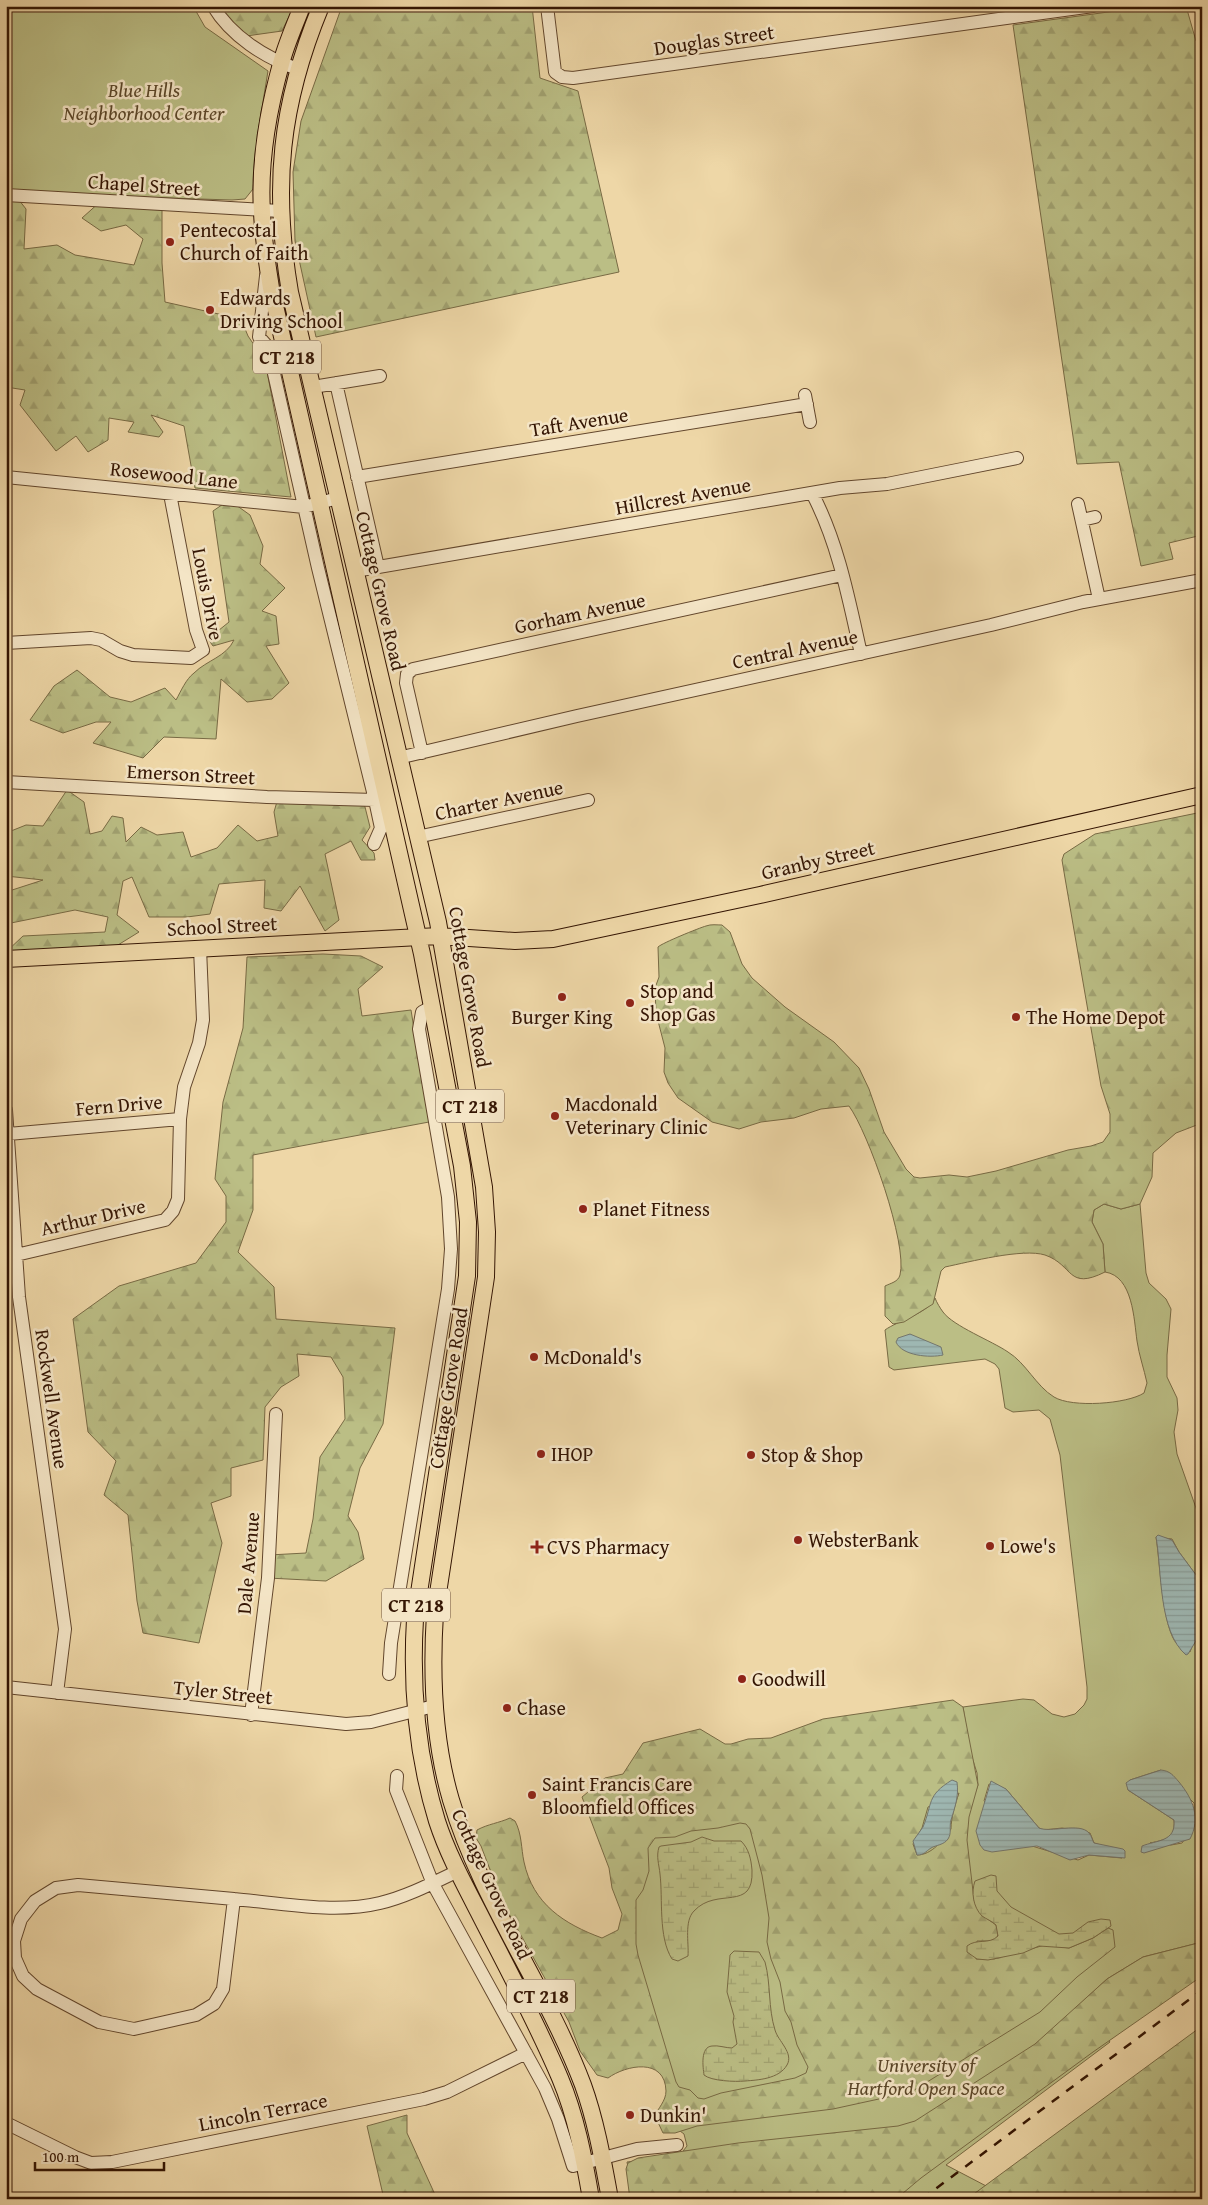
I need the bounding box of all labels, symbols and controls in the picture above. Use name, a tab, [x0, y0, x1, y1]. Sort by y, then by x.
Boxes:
street label: Douglas Street	[652, 17, 776, 62]
park label: Blue Hills Neighborhood Center	[63, 75, 225, 127]
street label: Chapel Street	[87, 166, 201, 203]
place label: Pentecostal Church of Faith	[180, 215, 308, 267]
marker: Pentecostal Church of Faith	[164, 236, 176, 248]
place label: Edwards Driving School	[220, 283, 343, 335]
marker: Edwards Driving School	[204, 304, 216, 316]
road number: CT 218	[253, 341, 321, 374]
street label: Taft Avenue	[528, 399, 630, 444]
street label: Rosewood Lane	[109, 453, 239, 496]
street label: Hillcrest Avenue	[613, 469, 753, 522]
street label: Cottage Grove Road	[349, 508, 414, 674]
street label: Louis Drive	[185, 545, 232, 643]
street label: Gorham Avenue	[512, 584, 648, 641]
street label: Central Avenue	[730, 621, 860, 676]
street label: Emerson Street	[126, 756, 256, 791]
street label: Charter Avenue	[432, 772, 566, 827]
street label: Granby Street	[758, 832, 878, 887]
street label: Cottage Grove Road	[442, 904, 499, 1070]
street label: School Street	[166, 908, 278, 943]
place label: Stop and Shop Gas	[640, 976, 716, 1028]
marker: Burger King	[556, 991, 568, 1003]
marker: Stop and Shop Gas	[624, 997, 636, 1009]
place label: Burger King	[511, 1002, 613, 1031]
place label: The Home Depot	[1026, 1002, 1165, 1031]
marker: The Home Depot	[1010, 1011, 1022, 1023]
street label: Fern Drive	[74, 1086, 164, 1123]
place label: Macdonald Veterinary Clinic	[565, 1089, 708, 1141]
road number: CT 218	[436, 1090, 504, 1122]
marker: Macdonald Veterinary Clinic	[549, 1110, 561, 1122]
street label: Arthur Drive	[37, 1190, 148, 1243]
place label: Planet Fitness	[593, 1194, 710, 1223]
marker: Planet Fitness	[577, 1203, 589, 1215]
street label: Cottage Grove Road	[420, 1305, 475, 1471]
street label: Rockwell Avenue	[28, 1327, 77, 1471]
place label: McDonald's	[544, 1342, 642, 1371]
marker: McDonald's	[528, 1351, 540, 1363]
place label: IHOP	[551, 1439, 593, 1468]
place label: Stop & Shop	[761, 1440, 863, 1469]
marker: IHOP	[535, 1448, 547, 1460]
marker: Stop & Shop	[745, 1449, 757, 1461]
street label: Dale Avenue	[229, 1511, 266, 1615]
place label: WebsterBank	[808, 1525, 920, 1554]
place label: Lowe's	[1000, 1531, 1056, 1560]
place label: CVS Pharmacy	[547, 1532, 669, 1561]
marker: WebsterBank	[792, 1534, 804, 1546]
marker: Lowe's	[984, 1540, 996, 1552]
marker: CVS Pharmacy	[531, 1541, 543, 1553]
road number: CT 218	[382, 1588, 450, 1622]
place label: Goodwill	[752, 1664, 826, 1693]
street label: Tyler Street	[172, 1672, 274, 1711]
marker: Goodwill	[736, 1673, 748, 1685]
place label: Chase	[517, 1693, 566, 1722]
marker: Chase	[501, 1702, 513, 1714]
place label: Saint Francis Care Bloomfield Offices	[542, 1769, 695, 1821]
marker: Saint Francis Care Bloomfield Offices	[526, 1789, 538, 1801]
street label: Cottage Grove Road	[445, 1804, 540, 1964]
road number: CT 218	[507, 1980, 575, 2012]
park label: University of Hartford Open Space	[846, 2050, 1005, 2102]
street label: Lincoln Terrace	[196, 2085, 330, 2138]
place label: Dunkin'	[640, 2100, 706, 2129]
marker: Dunkin'	[624, 2109, 636, 2121]
scale bar	[35, 2140, 164, 2172]
text: 100 m	[42, 2146, 80, 2167]

